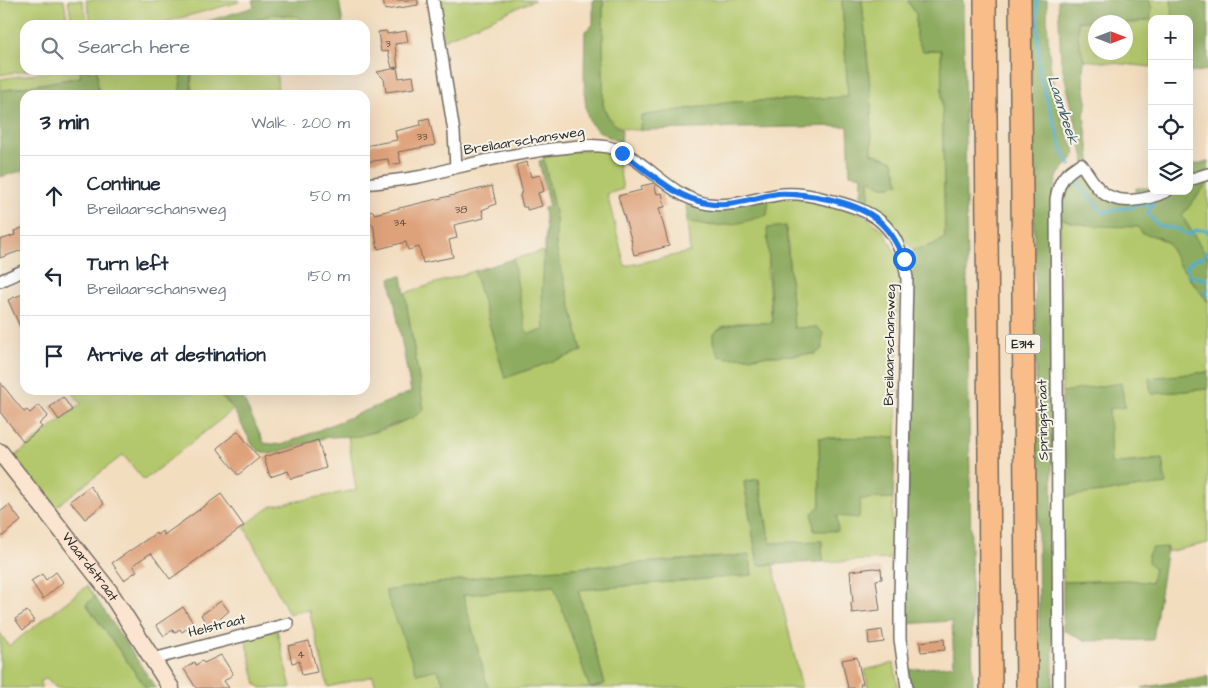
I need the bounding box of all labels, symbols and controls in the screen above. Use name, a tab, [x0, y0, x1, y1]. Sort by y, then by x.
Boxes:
north arrow	[1088, 15, 1133, 60]
map controls	[1148, 15, 1193, 195]
button: +	[1148, 15, 1193, 60]
search box	[20, 20, 370, 75]
icon: search	[38, 34, 66, 62]
text: Search here	[78, 34, 190, 61]
house number: 3	[385, 36, 391, 51]
button: −	[1148, 60, 1193, 105]
water label: Laambeek	[1042, 73, 1084, 148]
button: locate	[1148, 105, 1193, 150]
text: 3 min	[40, 108, 89, 137]
text: Walk · 200 m	[251, 112, 350, 134]
street label: Breilaarschansweg	[462, 122, 586, 160]
house number: 33	[416, 129, 428, 144]
route end	[611, 142, 634, 165]
button: layers	[1148, 150, 1193, 195]
text: Continue	[87, 171, 161, 198]
icon: ahead	[40, 182, 68, 210]
text: 50 m	[310, 185, 350, 207]
text: Breilaarschansweg	[87, 198, 226, 220]
house number: 38	[455, 202, 467, 217]
house number: 34	[393, 215, 407, 230]
route start	[893, 248, 916, 271]
text: Turn left	[87, 251, 168, 278]
icon: left	[40, 262, 68, 290]
text: 150 m	[308, 265, 350, 287]
text: Breilaarschansweg	[87, 278, 226, 300]
street label: Breilaarschansweg	[879, 284, 901, 406]
road number: E314	[1006, 334, 1040, 354]
icon: arrive	[40, 342, 68, 370]
text: Arrive at destination	[87, 342, 266, 369]
street label: Springstraat	[1032, 379, 1054, 461]
street label: Waardstraat	[57, 528, 123, 606]
street label: Helstraat	[186, 609, 248, 643]
house number: 4	[297, 647, 305, 662]

